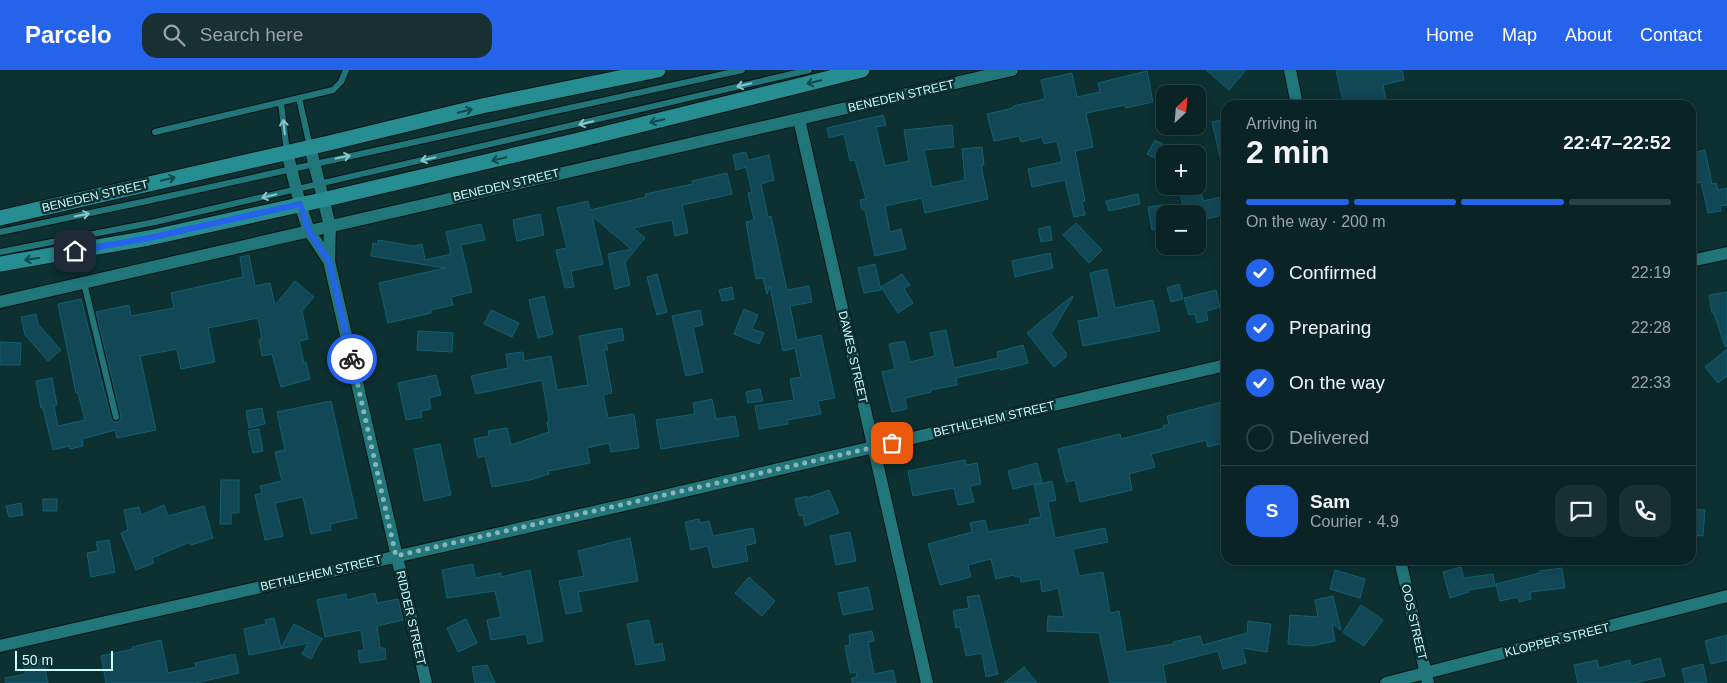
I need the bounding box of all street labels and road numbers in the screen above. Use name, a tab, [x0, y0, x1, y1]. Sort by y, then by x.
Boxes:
street label: BENEDEN STREET	[846, 77, 956, 115]
street label: BENEDEN STREET	[451, 166, 561, 204]
street label: BENEDEN STREET	[40, 177, 150, 215]
street label: DAWES STREET	[836, 310, 871, 405]
street label: BETHLEHEM STREET	[932, 398, 1057, 440]
street label: BETHLEHEM STREET	[259, 552, 384, 594]
street label: RIDDER STREET	[393, 569, 429, 667]
street label: OOS STREET	[1398, 583, 1430, 662]
street label: KLOPPER STREET	[1503, 620, 1611, 660]

